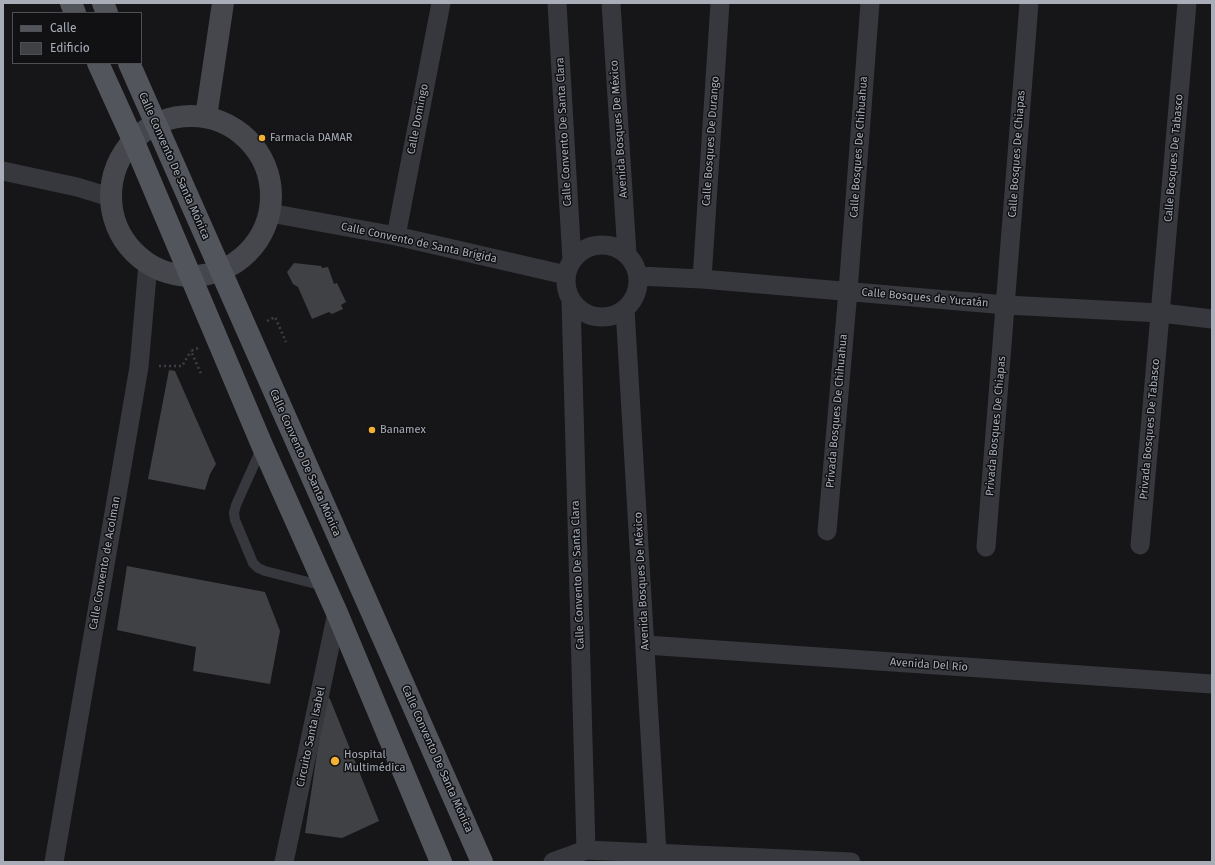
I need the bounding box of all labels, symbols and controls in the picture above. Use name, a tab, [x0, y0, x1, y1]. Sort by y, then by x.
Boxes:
legend	[12, 12, 142, 64]
text: Calle	[50, 21, 77, 35]
text: Edificio	[50, 41, 90, 55]
street label: Calle Convento De Santa Clara	[554, 57, 574, 207]
street label: Avenida Bosques De México	[608, 60, 630, 198]
street label: Calle Bosques De Durango	[700, 76, 722, 206]
street label: Calle Bosques De Chihuahua	[847, 76, 871, 218]
street label: Calle Domingo	[405, 83, 431, 155]
street label: Calle Convento De Santa Mónica	[135, 90, 213, 242]
street label: Calle Bosques De Chiapas	[1006, 90, 1028, 218]
street label: Calle Bosques De Tabasco	[1162, 93, 1186, 223]
place label: Farmacia DAMAR	[270, 131, 352, 145]
marker: Farmacia DAMAR	[257, 133, 267, 143]
street label: Calle Convento de Santa Brígida	[340, 220, 498, 266]
street label: Calle Bosques de Yucatán	[861, 286, 989, 310]
street label: Privada Bosques De Chihuahua	[824, 333, 850, 489]
street label: Privada Bosques De Chiapas	[983, 355, 1009, 497]
street label: Privada Bosques De Tabasco	[1137, 358, 1163, 500]
street label: Calle Convento De Santa Mónica	[266, 387, 344, 539]
place label: Banamex	[380, 423, 426, 437]
marker: Banamex	[367, 425, 377, 435]
street label: Calle Convento de Acolman	[87, 495, 123, 631]
street label: Calle Convento De Santa Clara	[569, 500, 587, 650]
street label: Avenida Bosques De México	[632, 512, 652, 650]
street label: Avenida Del Río	[890, 656, 968, 674]
street label: Calle Convento De Santa Mónica	[398, 683, 476, 835]
street label: Circuito Santa Isabel	[294, 686, 328, 788]
place label: Hospital Multimédica	[344, 748, 405, 774]
marker: Hospital Multimédica	[329, 755, 341, 767]

